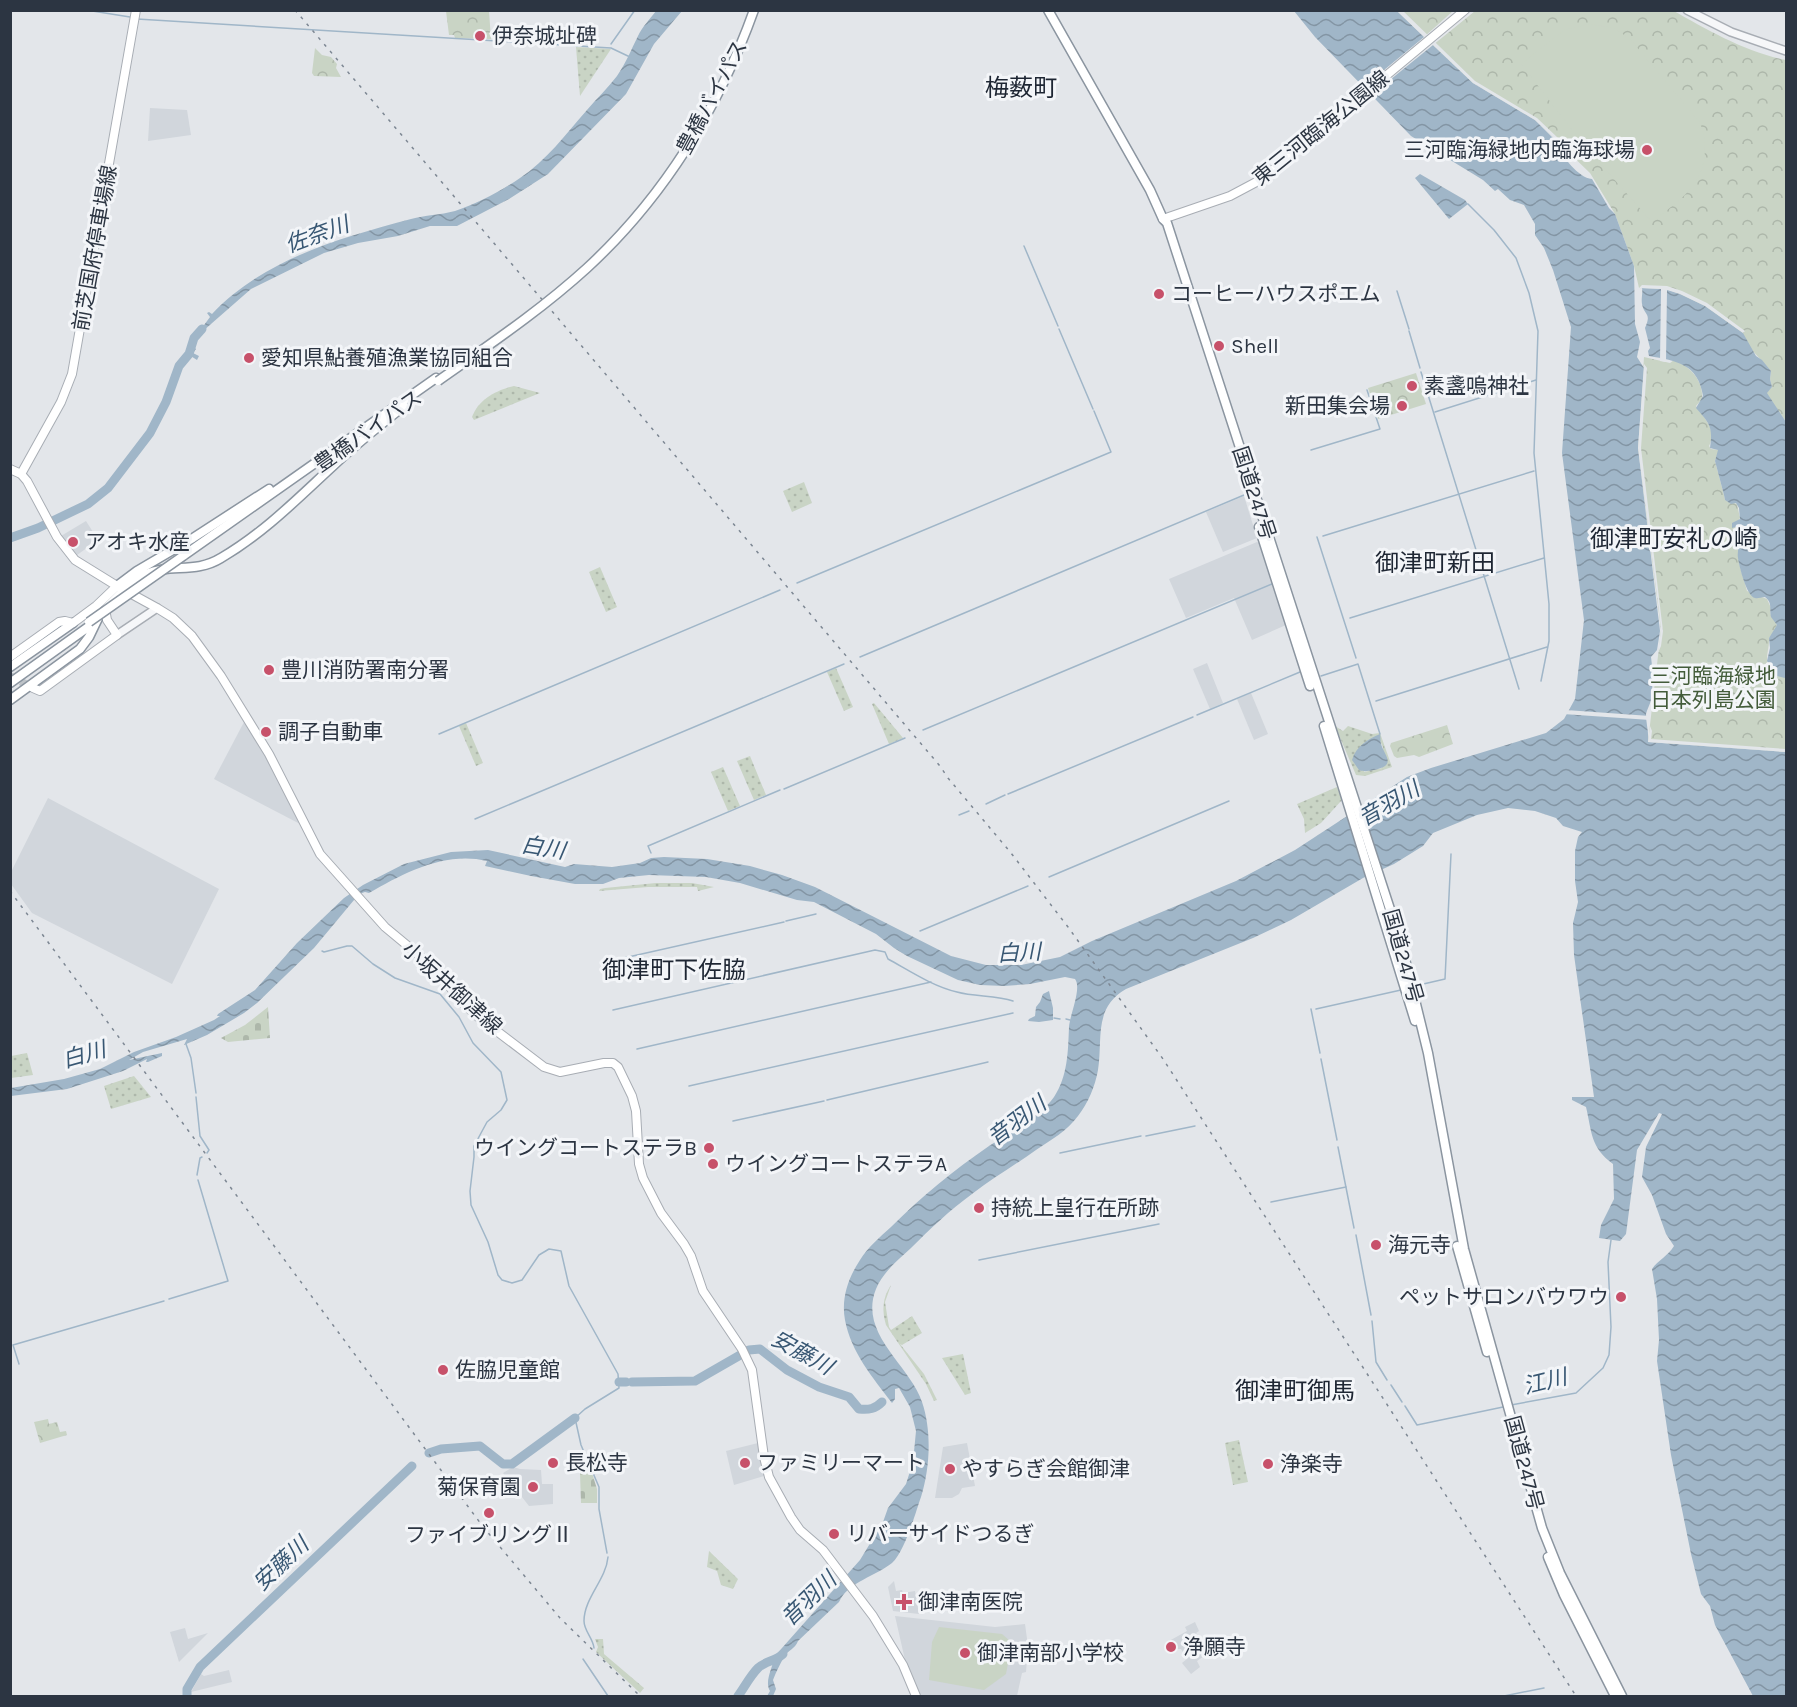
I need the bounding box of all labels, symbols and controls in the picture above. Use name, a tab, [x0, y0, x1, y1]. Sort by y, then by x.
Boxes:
place label: 伊奈城址碑	[492, 24, 597, 48]
marker: 伊奈城址碑	[473, 29, 487, 43]
street label: 豊橋バイパス	[672, 36, 752, 158]
street label: 東三河臨海公園線	[1248, 66, 1394, 190]
district label: 梅薮町	[985, 74, 1057, 102]
place label: 三河臨海緑地内臨海球場	[1404, 138, 1635, 162]
marker: 三河臨海緑地内臨海球場	[1640, 143, 1654, 157]
street label: 前芝国府停車場線	[69, 163, 121, 333]
water label: 佐奈川	[282, 211, 354, 259]
place label: コーヒーハウスポエム	[1171, 282, 1381, 306]
marker: コーヒーハウスポエム	[1152, 287, 1166, 301]
place label: Shell	[1231, 334, 1279, 358]
marker: Shell	[1212, 339, 1226, 353]
place label: 愛知県鮎養殖漁業協同組合	[261, 346, 513, 370]
marker: 愛知県鮎養殖漁業協同組合	[242, 351, 256, 365]
place label: 素盞嗚神社	[1424, 374, 1529, 398]
marker: 素盞嗚神社	[1405, 379, 1419, 393]
street label: 豊橋バイパス	[310, 385, 426, 477]
place label: 新田集会場	[1285, 394, 1390, 418]
marker: 新田集会場	[1395, 399, 1409, 413]
street label: 国道247号	[1228, 443, 1280, 543]
district label: 御津町安礼の崎	[1590, 525, 1758, 553]
place label: アオキ水産	[85, 530, 190, 554]
marker: アオキ水産	[66, 535, 80, 549]
district label: 御津町新田	[1375, 549, 1495, 577]
place label: 豊川消防署南分署	[281, 658, 449, 682]
marker: 豊川消防署南分署	[262, 663, 276, 677]
park label: 三河臨海緑地 日本列島公園	[1650, 664, 1776, 712]
place label: 調子自動車	[278, 720, 383, 744]
marker: 調子自動車	[259, 725, 273, 739]
water label: 音羽川	[1354, 775, 1426, 832]
water label: 白川	[519, 832, 569, 865]
street label: 国道247号	[1378, 906, 1428, 1006]
street label: 小坂井御津線	[397, 937, 507, 1039]
water label: 白川	[996, 939, 1044, 967]
district label: 御津町下佐脇	[602, 956, 746, 984]
water label: 白川	[59, 1036, 111, 1074]
water label: 音羽川	[983, 1090, 1053, 1151]
place label: ウイングコートステラB	[474, 1136, 697, 1160]
marker: ウイングコートステラB	[702, 1141, 716, 1155]
place label: ウイングコートステラA	[725, 1152, 947, 1176]
marker: ウイングコートステラA	[706, 1157, 720, 1171]
place label: 持統上皇行在所跡	[991, 1196, 1159, 1220]
marker: 持統上皇行在所跡	[972, 1201, 986, 1215]
place label: 海元寺	[1388, 1233, 1451, 1257]
marker: 海元寺	[1369, 1238, 1383, 1252]
place label: ペットサロンバウワウ	[1399, 1285, 1609, 1309]
marker: ペットサロンバウワウ	[1614, 1290, 1628, 1304]
water label: 安藤川	[767, 1326, 839, 1381]
place label: 佐脇児童館	[455, 1358, 560, 1382]
marker: 佐脇児童館	[436, 1363, 450, 1377]
water label: 江川	[1521, 1364, 1571, 1400]
district label: 御津町御馬	[1235, 1377, 1355, 1405]
street label: 国道247号	[1500, 1413, 1548, 1513]
place label: 長松寺	[565, 1451, 628, 1475]
place label: ファミリーマート	[757, 1451, 925, 1475]
place label: 浄楽寺	[1280, 1452, 1343, 1476]
marker: 長松寺	[546, 1456, 560, 1470]
marker: ファミリーマート	[738, 1456, 752, 1470]
place label: やすらぎ会館御津	[962, 1457, 1130, 1481]
marker: 浄楽寺	[1261, 1457, 1275, 1471]
marker: やすらぎ会館御津	[943, 1462, 957, 1476]
place label: 菊保育園	[437, 1475, 521, 1499]
marker: 菊保育園	[526, 1480, 540, 1494]
marker: ファイブリングⅡ	[482, 1506, 496, 1520]
place label: リバーサイドつるぎ	[846, 1522, 1035, 1546]
place label: ファイブリングⅡ	[405, 1523, 573, 1547]
marker: リバーサイドつるぎ	[827, 1527, 841, 1541]
water label: 安藤川	[248, 1531, 315, 1596]
water label: 音羽川	[776, 1565, 843, 1631]
place label: 御津南医院	[918, 1590, 1023, 1614]
marker: 御津南医院	[895, 1593, 913, 1611]
place label: 浄願寺	[1183, 1635, 1246, 1659]
marker: 浄願寺	[1164, 1640, 1178, 1654]
place label: 御津南部小学校	[977, 1641, 1124, 1665]
marker: 御津南部小学校	[958, 1646, 972, 1660]

